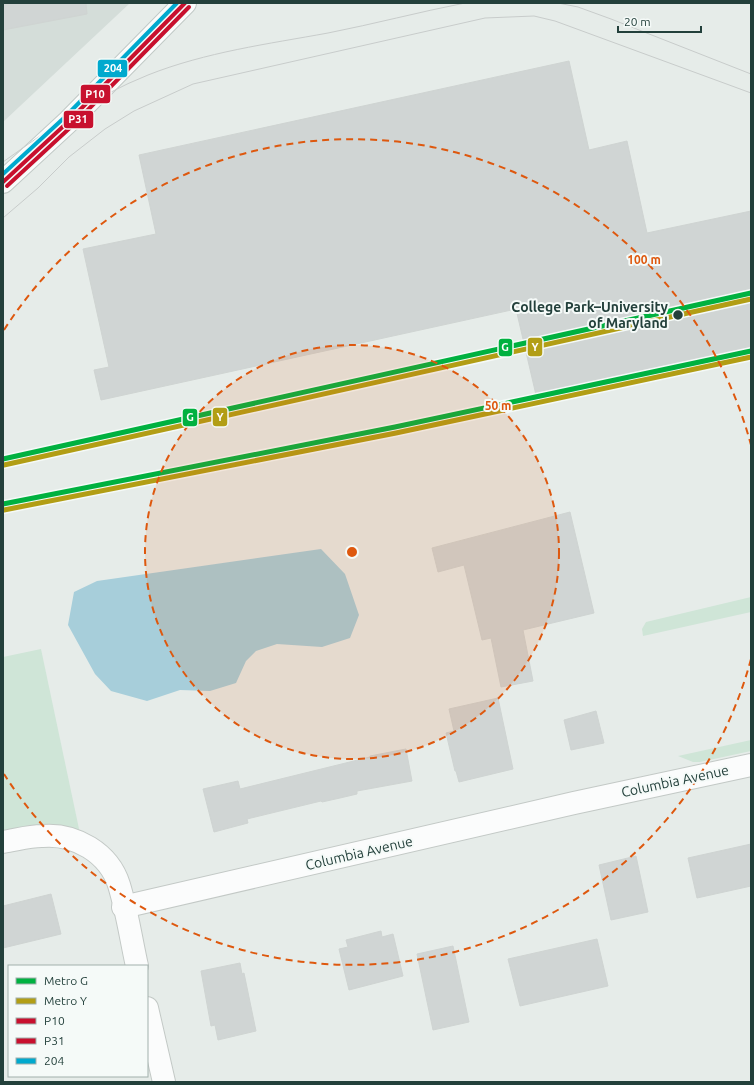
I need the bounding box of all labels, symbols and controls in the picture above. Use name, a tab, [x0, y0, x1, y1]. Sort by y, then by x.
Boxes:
scale bar	[618, 8, 701, 34]
text: 20 m	[624, 15, 651, 28]
line badge: 204	[97, 59, 128, 78]
text: 204	[104, 62, 122, 74]
line badge: P10	[80, 84, 111, 104]
text: P10	[85, 88, 105, 100]
line badge: P31	[63, 110, 94, 129]
text: P31	[68, 113, 88, 125]
text: 100 m	[627, 253, 661, 266]
place label: College Park–University of Maryland	[511, 299, 669, 331]
marker: College Park–University of Maryland	[671, 308, 685, 322]
line badge: Y	[527, 337, 543, 357]
line badge: G	[498, 338, 513, 357]
text: G	[501, 341, 509, 353]
text: Y	[531, 341, 539, 353]
text: 50 m	[485, 399, 511, 412]
line badge: Y	[212, 407, 228, 427]
line badge: G	[182, 408, 198, 427]
text: G	[186, 411, 194, 423]
text: Y	[216, 411, 224, 423]
centre of rings	[345, 545, 359, 559]
street label: Columbia Avenue	[620, 762, 730, 800]
street label: Columbia Avenue	[304, 833, 414, 873]
legend	[8, 965, 148, 1077]
text: Metro G	[44, 974, 88, 987]
text: Metro Y	[44, 994, 87, 1007]
text: P10	[44, 1014, 65, 1027]
text: P31	[44, 1034, 65, 1047]
text: 204	[44, 1054, 65, 1067]

